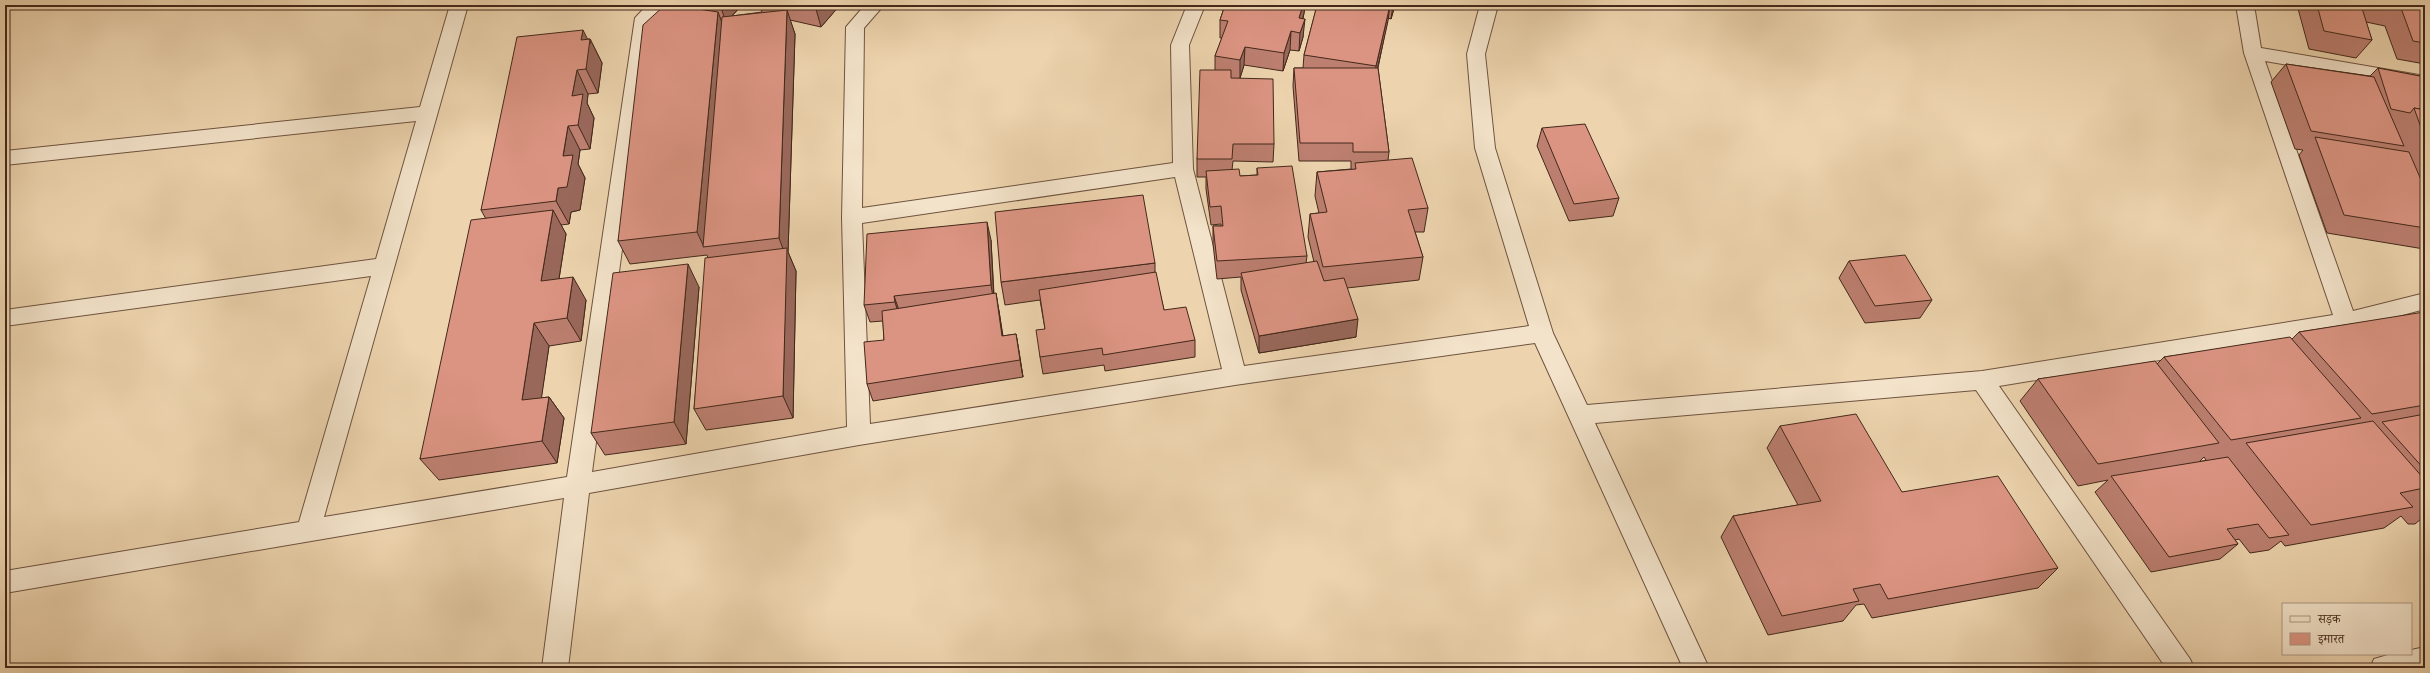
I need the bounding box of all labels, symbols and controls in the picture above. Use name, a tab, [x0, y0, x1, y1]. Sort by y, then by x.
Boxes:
legend	[2282, 603, 2412, 655]
text: सड़क	[2317, 614, 2342, 626]
text: इमारत	[2317, 634, 2345, 646]

